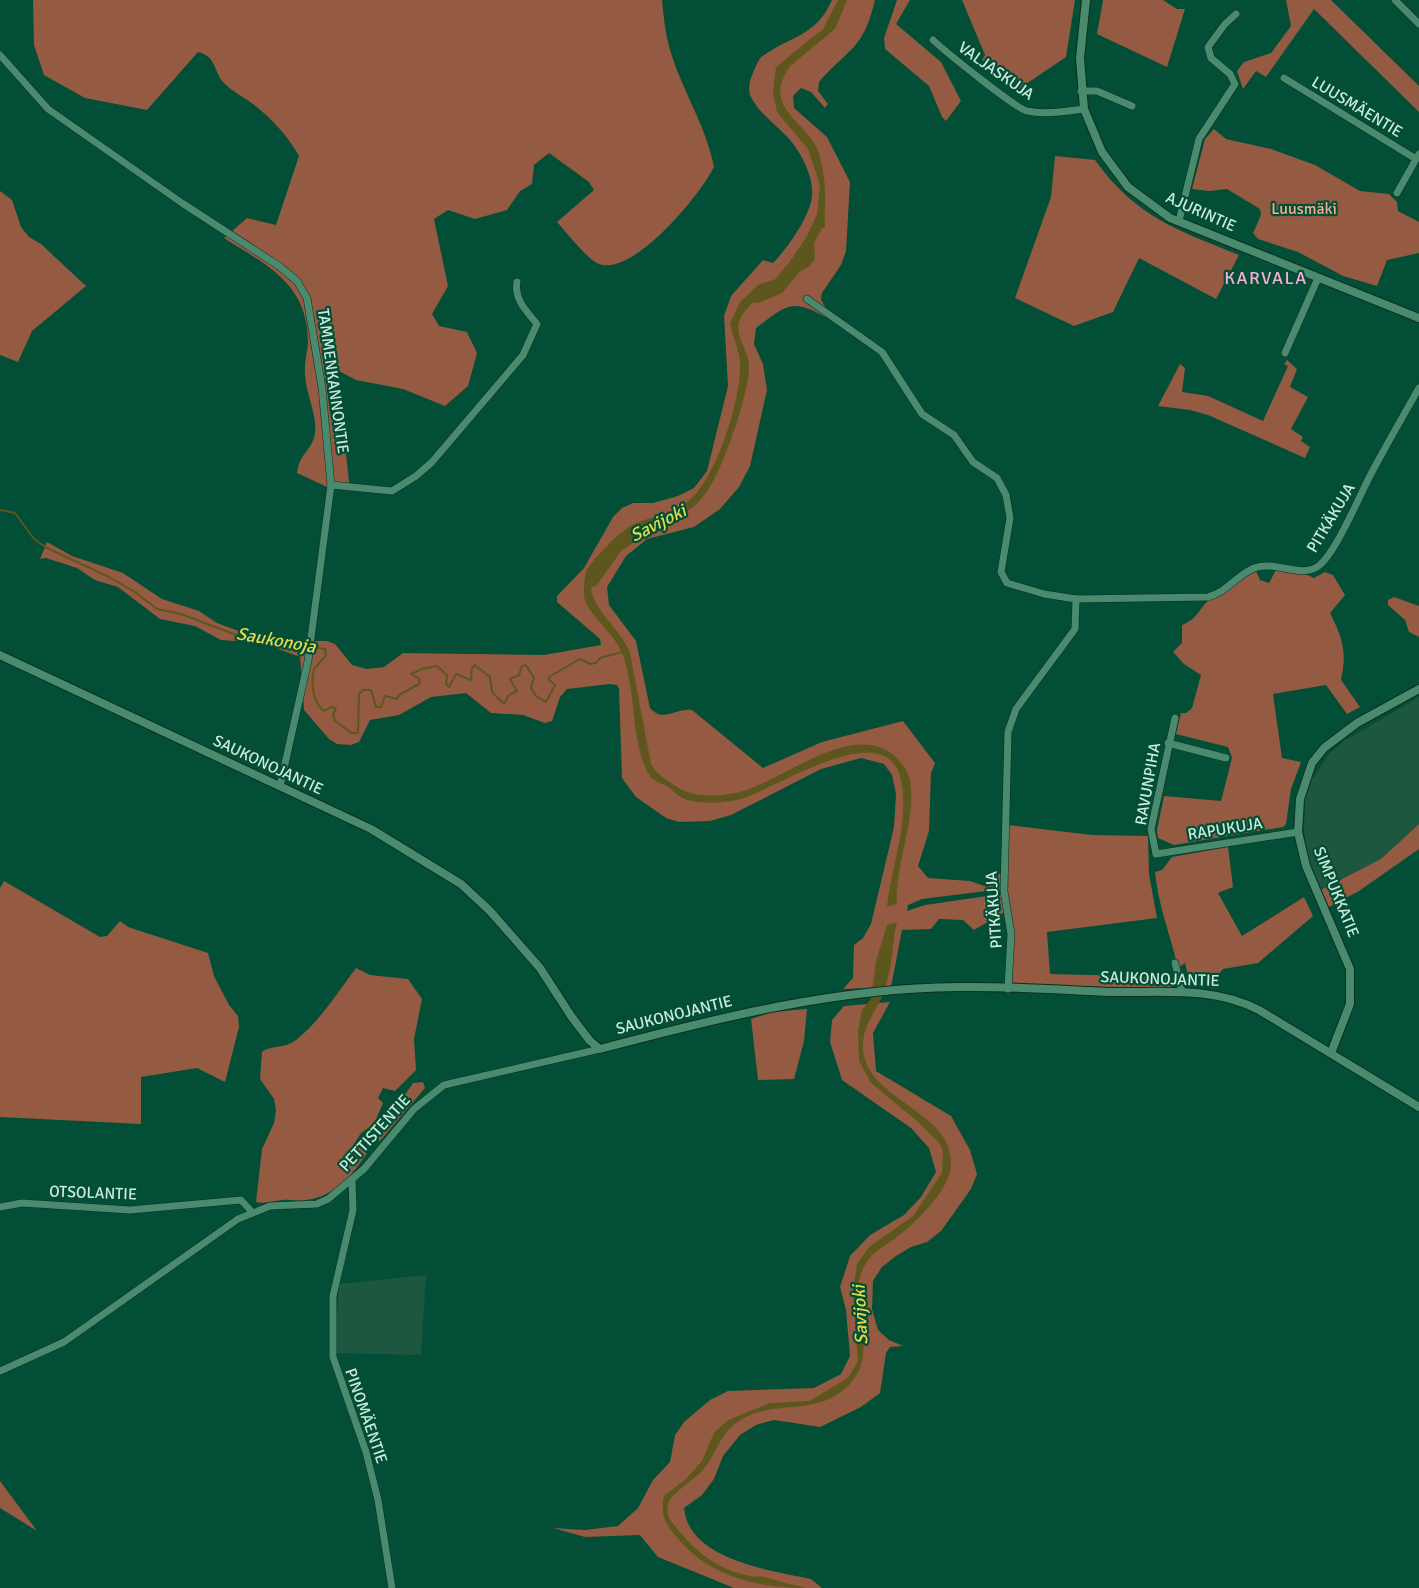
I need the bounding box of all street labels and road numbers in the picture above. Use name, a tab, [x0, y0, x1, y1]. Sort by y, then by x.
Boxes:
street label: VALJASKUJA	[954, 37, 1038, 105]
street label: LUUSMÄENTIE	[1308, 72, 1406, 142]
street label: AJURINTIE	[1163, 188, 1239, 236]
street label: TAMMENKANNONTIE	[313, 307, 353, 455]
street label: PITKÄKUJA	[1302, 479, 1360, 556]
street label: SAUKONOJANTIE	[210, 731, 326, 799]
street label: RAVUNPIHA	[1131, 741, 1165, 827]
street label: RAPUKUJA	[1186, 813, 1264, 845]
street label: SIMPUKKATIE	[1309, 844, 1363, 940]
street label: PITKÄKUJA	[981, 870, 1007, 949]
street label: SAUKONOJANTIE	[1100, 967, 1220, 991]
street label: SAUKONOJANTIE	[614, 991, 734, 1039]
street label: PETTISTENTIE	[335, 1090, 415, 1176]
street label: OTSOLANTIE	[49, 1181, 137, 1205]
street label: PINOMÄENTIE	[340, 1366, 392, 1466]

